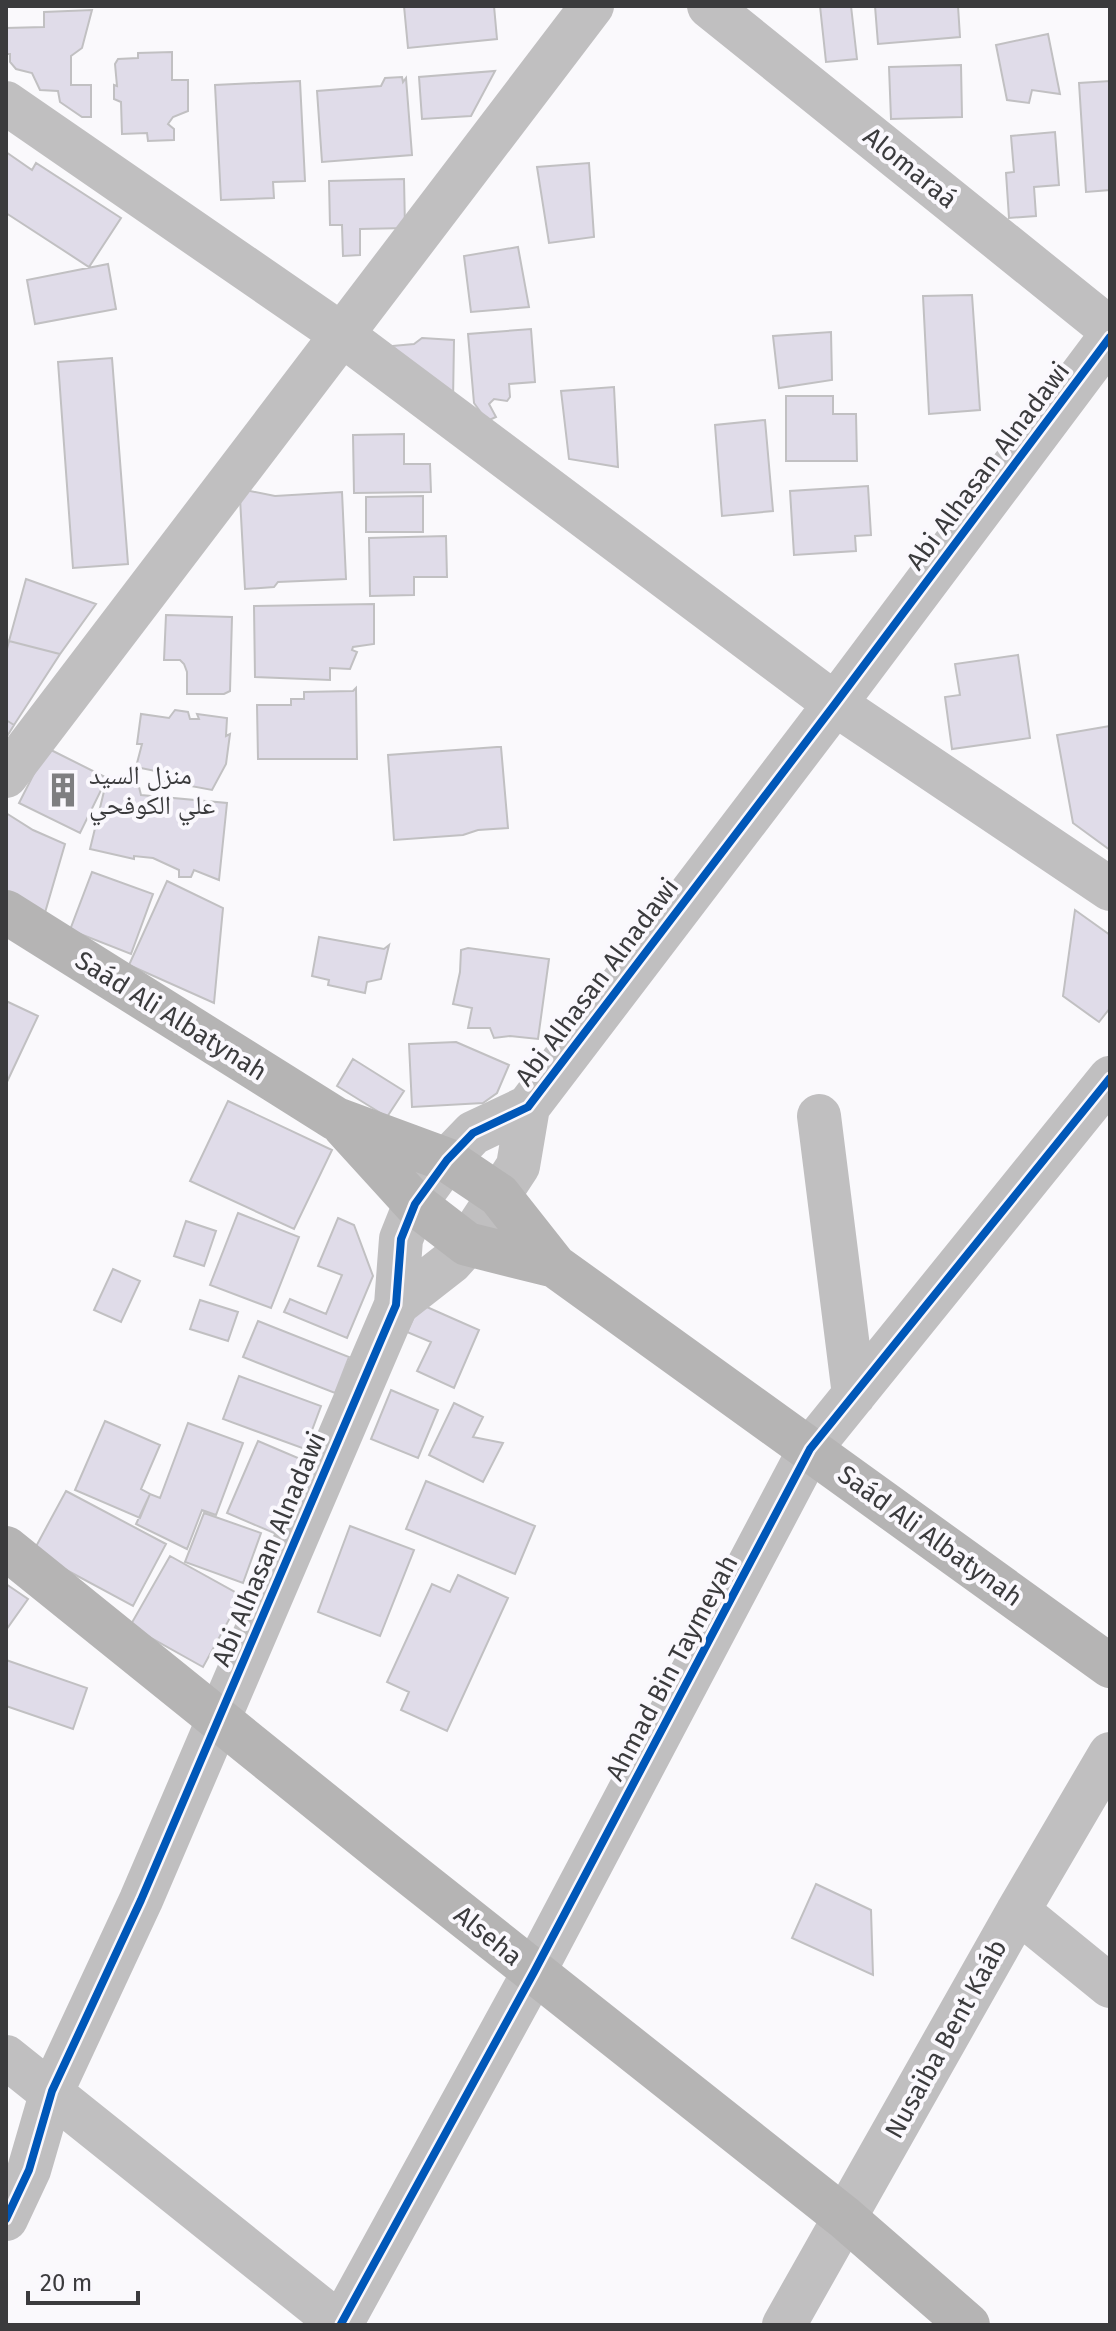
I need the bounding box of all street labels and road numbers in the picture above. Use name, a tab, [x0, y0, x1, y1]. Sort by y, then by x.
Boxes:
street label: Alomaraá	[857, 121, 963, 215]
street label: Abi Alhasan Alnadawi	[900, 356, 1076, 576]
street label: Abi Alhasan Alnadawi	[509, 872, 685, 1092]
street label: Saád Ali Albatynah	[69, 945, 273, 1087]
street label: Abi Alhasan Alnadawi	[206, 1427, 332, 1671]
street label: Saád Ali Albatynah	[832, 1459, 1028, 1613]
street label: Ahmad Bin Taymeyah	[599, 1550, 745, 1786]
street label: Alseha	[448, 1899, 528, 1973]
street label: Nusaiba Bent Kaáb	[878, 1934, 1014, 2144]

